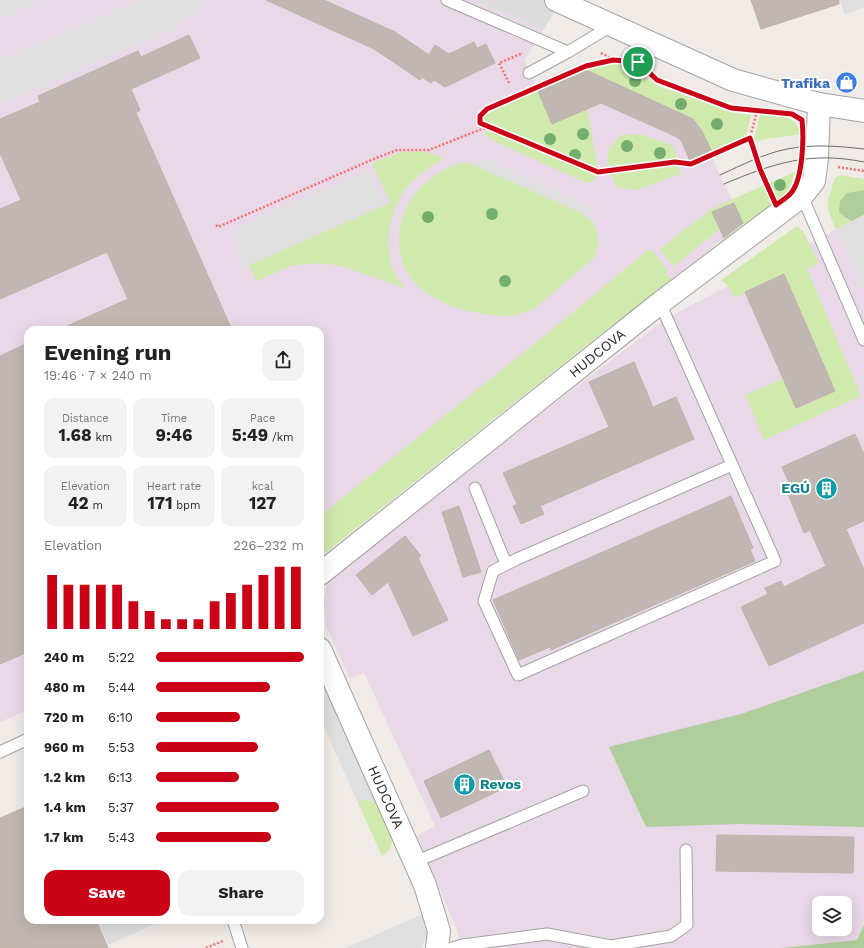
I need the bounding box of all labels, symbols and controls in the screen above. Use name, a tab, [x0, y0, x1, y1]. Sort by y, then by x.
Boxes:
pin	[621, 45, 655, 79]
icon: arrive	[627, 51, 649, 73]
shop icon: Trafika	[833, 70, 859, 96]
place label: Trafika	[781, 75, 831, 91]
street label: HUDCOVA	[566, 326, 628, 380]
button: share	[262, 339, 304, 381]
text: Evening run	[44, 340, 172, 365]
text: 19:46 · 7 × 240 m	[44, 368, 152, 383]
text: Distance	[62, 412, 109, 425]
text: Time	[161, 412, 187, 425]
text: Pace	[250, 412, 275, 425]
text: 1.68	[58, 425, 92, 445]
text: 9:46	[155, 425, 193, 445]
text: 5:49	[232, 425, 268, 445]
text: km	[92, 431, 112, 444]
text: /km	[268, 431, 294, 444]
building icon: EGÚ	[813, 475, 839, 501]
text: Elevation	[61, 480, 110, 493]
text: Heart rate	[147, 480, 201, 493]
text: kcal	[252, 480, 274, 493]
place label: EGÚ	[781, 480, 810, 496]
text: 42	[68, 493, 89, 513]
text: 171	[147, 493, 172, 513]
text: 127	[249, 493, 276, 513]
text: m	[89, 499, 103, 512]
text: bpm	[172, 499, 201, 512]
text: Elevation	[44, 538, 102, 553]
text: 226–232 m	[233, 538, 304, 553]
text: 240 m	[44, 650, 84, 665]
text: 5:22	[108, 650, 135, 665]
text: 480 m	[44, 680, 85, 695]
text: 5:44	[108, 680, 135, 695]
text: 720 m	[44, 710, 84, 725]
text: 6:10	[108, 710, 133, 725]
text: 960 m	[44, 740, 84, 755]
text: 5:53	[108, 740, 135, 755]
street label: HUDCOVA	[365, 763, 407, 831]
text: 1.2 km	[44, 770, 85, 785]
text: 6:13	[108, 770, 132, 785]
building icon: Revos	[452, 771, 478, 797]
place label: Revos	[480, 776, 522, 792]
text: 1.4 km	[44, 800, 86, 815]
text: 5:37	[108, 800, 134, 815]
text: 1.7 km	[44, 830, 84, 845]
text: 5:43	[108, 830, 135, 845]
button: Save	[44, 870, 170, 916]
button: Share	[178, 870, 304, 916]
map controls	[812, 896, 852, 936]
button: layers	[812, 896, 852, 936]

